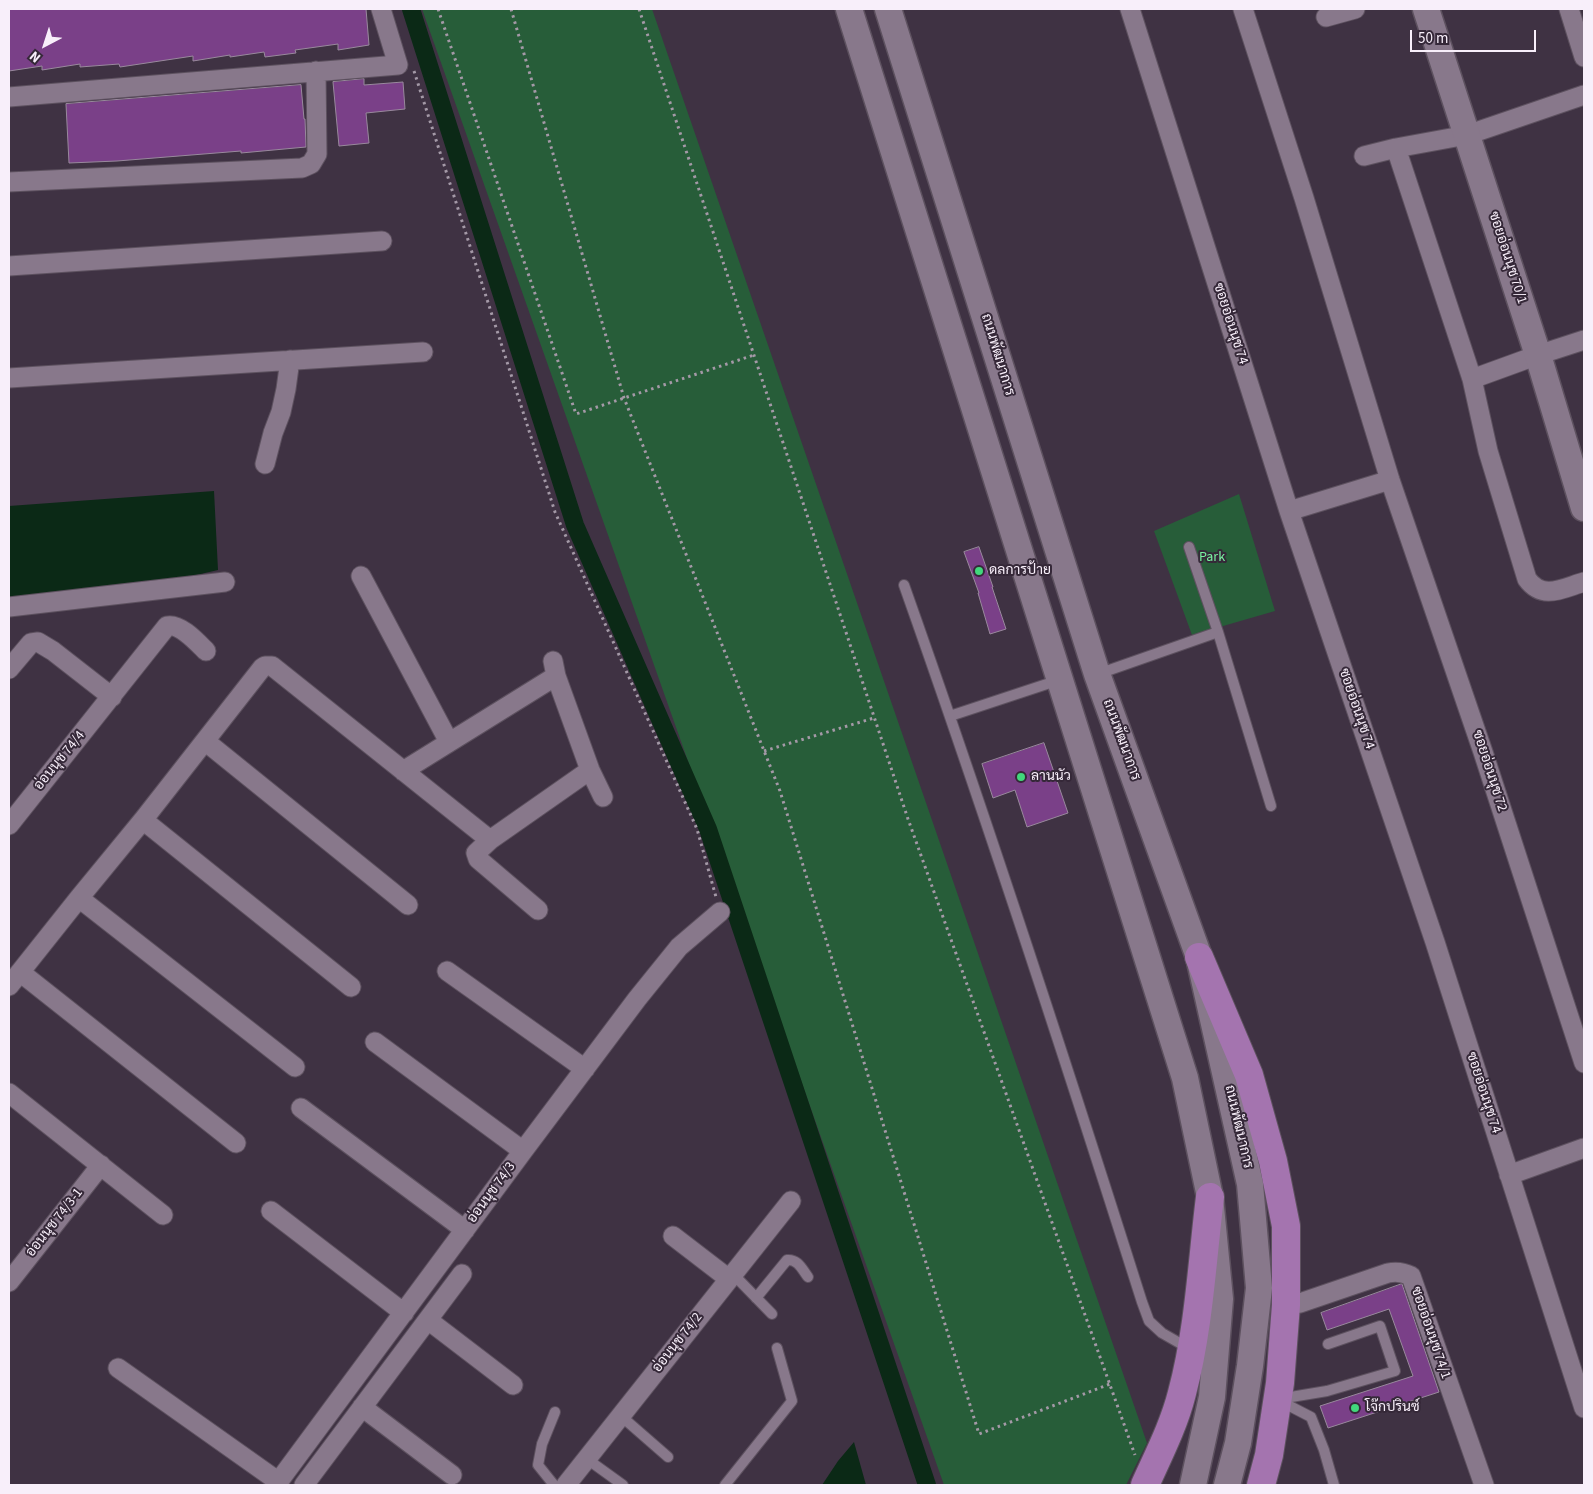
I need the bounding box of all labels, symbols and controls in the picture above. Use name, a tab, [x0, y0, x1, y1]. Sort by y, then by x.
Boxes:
north arrow	[20, 20, 70, 70]
scale bar	[1413, 20, 1539, 52]
text: 50 m	[1418, 28, 1448, 49]
text: N	[25, 46, 45, 67]
street label: ซอยอ่อนนุช 70/1	[1484, 210, 1530, 306]
street label: ซอยอ่อนนุช 74	[1209, 281, 1251, 367]
street label: ถนนพัฒนาการ	[977, 312, 1017, 398]
park label: Park	[1199, 550, 1225, 566]
place label: ดลการป้าย	[989, 563, 1051, 579]
marker: ดลการป้าย	[973, 565, 985, 577]
street label: ซอยอ่อนนุช 74	[1334, 666, 1378, 752]
street label: ถนนพัฒนาการ	[1099, 697, 1143, 783]
street label: อ่อนนุช 74/4	[31, 728, 89, 794]
street label: ซอยอ่อนนุช 72	[1468, 728, 1510, 814]
place label: ลานนัว	[1031, 769, 1071, 785]
marker: ลานนัว	[1015, 771, 1027, 783]
street label: ซอยอ่อนนุช 74	[1462, 1050, 1504, 1136]
street label: ถนนพัฒนาการ	[1220, 1084, 1256, 1170]
street label: อ่อนนุช 74/3	[464, 1159, 520, 1227]
street label: อ่อนนุช 74/3-1	[23, 1185, 87, 1261]
street label: ซอยอ่อนนุช 74/1	[1406, 1285, 1454, 1381]
street label: อ่อนนุช 74/2	[649, 1310, 707, 1376]
place label: โจ๊กปรินซ์	[1365, 1400, 1420, 1416]
marker: โจ๊กปรินซ์	[1349, 1402, 1361, 1414]

